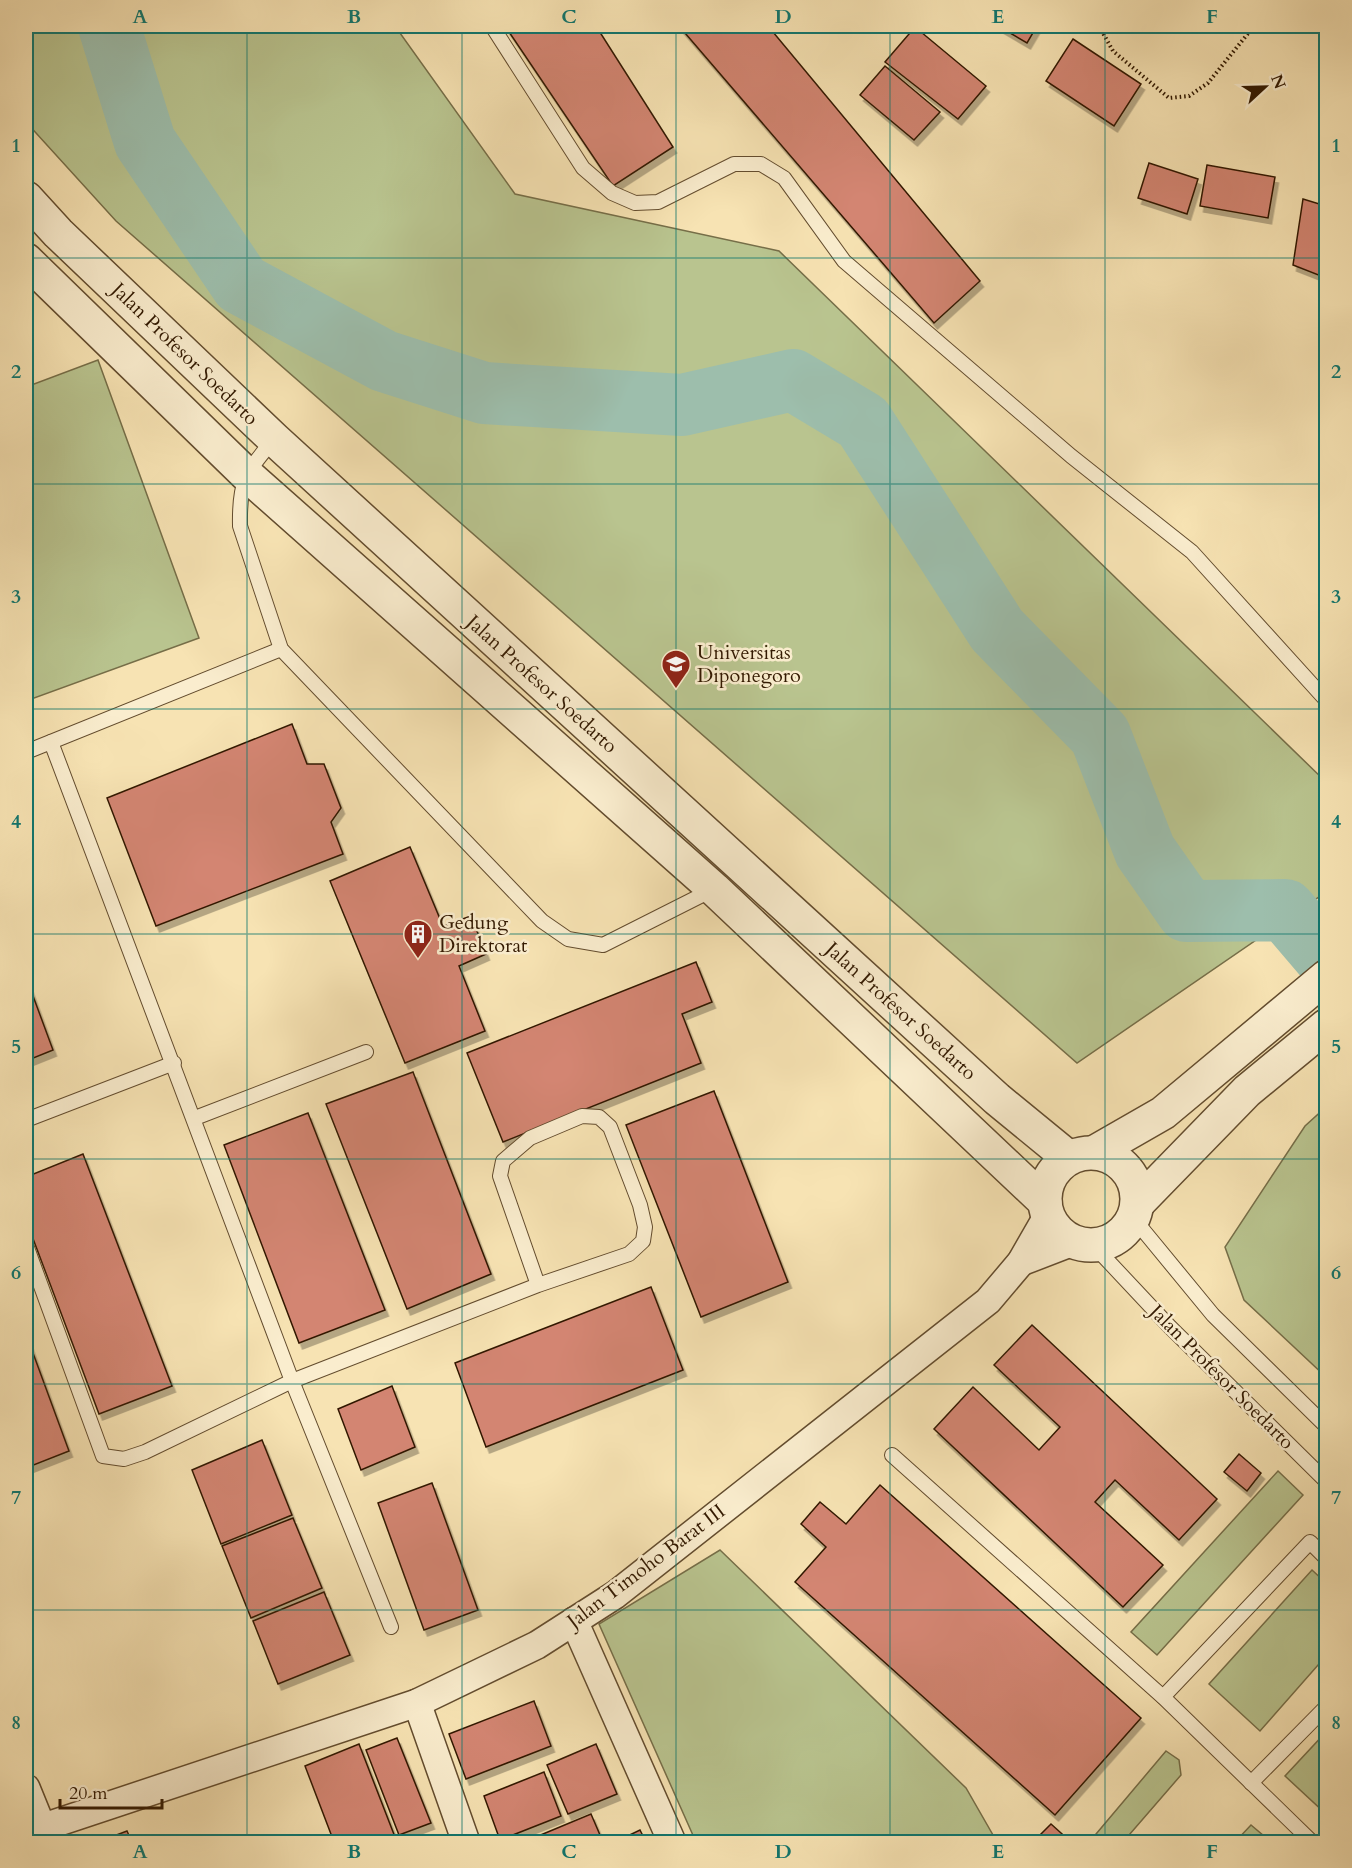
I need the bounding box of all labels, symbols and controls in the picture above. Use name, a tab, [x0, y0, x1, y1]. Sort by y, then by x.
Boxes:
text: A	[132, 3, 148, 30]
text: B	[347, 3, 361, 30]
text: C	[561, 3, 577, 30]
text: D	[774, 3, 792, 30]
text: E	[992, 3, 1004, 30]
text: F	[1206, 3, 1218, 30]
north arrow	[1235, 57, 1295, 117]
text: N	[1265, 71, 1291, 92]
text: 1	[11, 132, 21, 159]
text: 1	[1331, 132, 1341, 159]
street label: Jalan Profesor Soedarto	[103, 275, 265, 431]
text: 2	[11, 358, 21, 385]
text: 2	[1331, 358, 1341, 385]
text: 3	[11, 583, 21, 610]
text: 3	[1331, 583, 1341, 610]
street label: Jalan Profesor Soedarto	[458, 607, 624, 759]
place label: Universitas Diponegoro	[697, 639, 801, 689]
school or university icon: Universitas Diponegoro	[660, 648, 692, 690]
text: 4	[11, 808, 21, 835]
text: 4	[1331, 808, 1341, 835]
place label: Gedung Direktorat	[439, 909, 528, 959]
building icon: Gedung Direktorat	[402, 918, 434, 960]
street label: Jalan Profesor Soedarto	[817, 934, 983, 1086]
text: 5	[11, 1033, 21, 1060]
text: 5	[1331, 1033, 1341, 1060]
text: 6	[11, 1259, 21, 1286]
text: 6	[1331, 1259, 1341, 1286]
street label: Jalan Profesor Soedarto	[1141, 1296, 1301, 1456]
text: 7	[11, 1484, 21, 1511]
text: 7	[1331, 1484, 1341, 1511]
street label: Jalan Timoho Barat III	[559, 1498, 731, 1636]
text: 8	[11, 1709, 21, 1736]
text: 8	[1331, 1709, 1341, 1736]
scale bar	[60, 1772, 162, 1810]
text: 20 m	[69, 1781, 108, 1806]
text: A	[132, 1838, 148, 1865]
text: B	[347, 1838, 361, 1865]
text: C	[561, 1838, 577, 1865]
text: D	[774, 1838, 792, 1865]
text: E	[992, 1838, 1004, 1865]
text: F	[1206, 1838, 1218, 1865]

